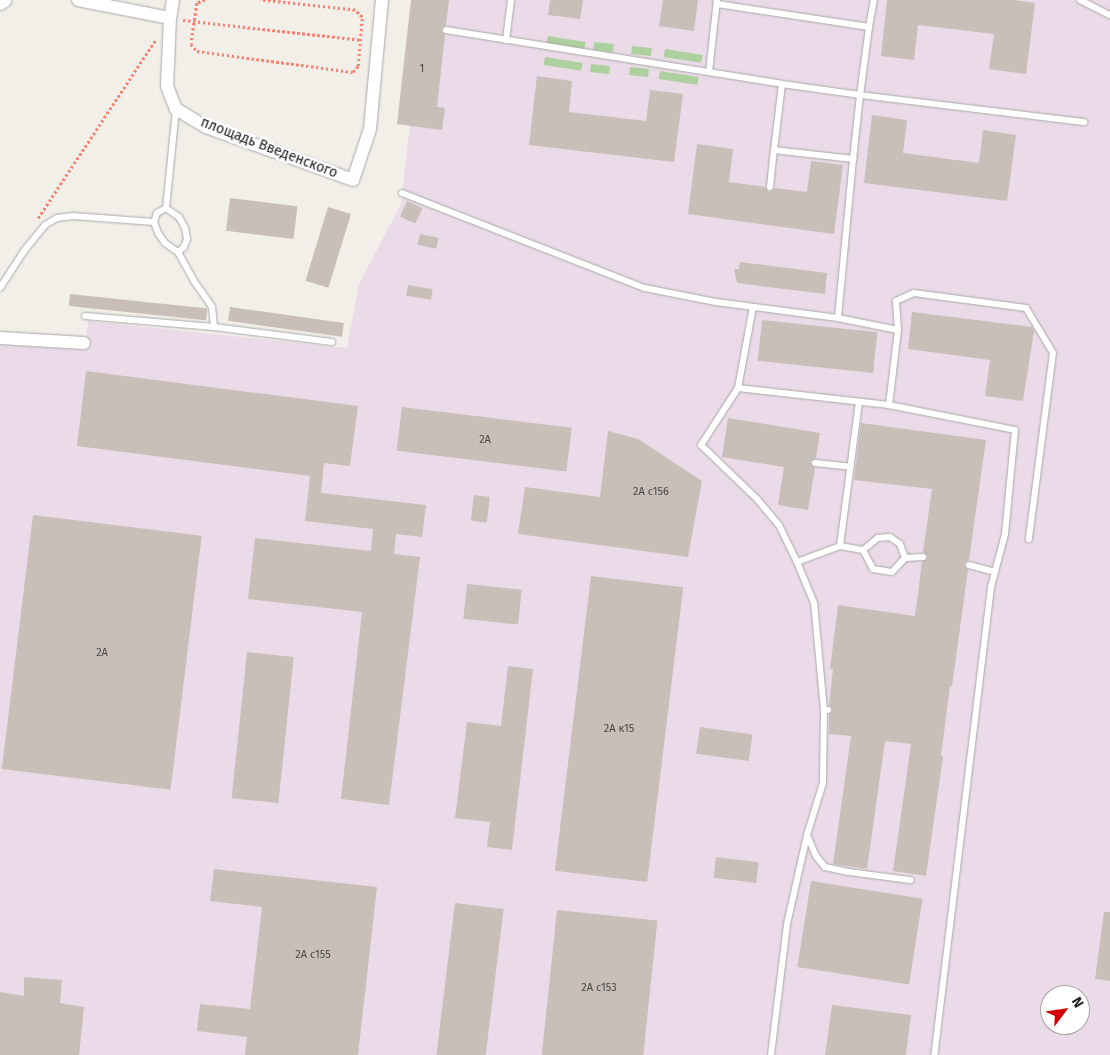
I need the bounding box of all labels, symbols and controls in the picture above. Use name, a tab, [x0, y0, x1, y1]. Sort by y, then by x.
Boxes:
house number: 1	[420, 62, 424, 76]
street label: площадь Введенского	[198, 114, 340, 182]
house number: 2А	[479, 433, 491, 447]
house number: 2А с156	[633, 485, 669, 499]
house number: 2А	[96, 646, 108, 660]
house number: 2А к15	[604, 722, 634, 736]
house number: 2А с155	[295, 948, 331, 962]
house number: 2А с153	[581, 981, 617, 995]
north arrow	[1040, 985, 1090, 1035]
text: N	[1068, 994, 1087, 1011]

